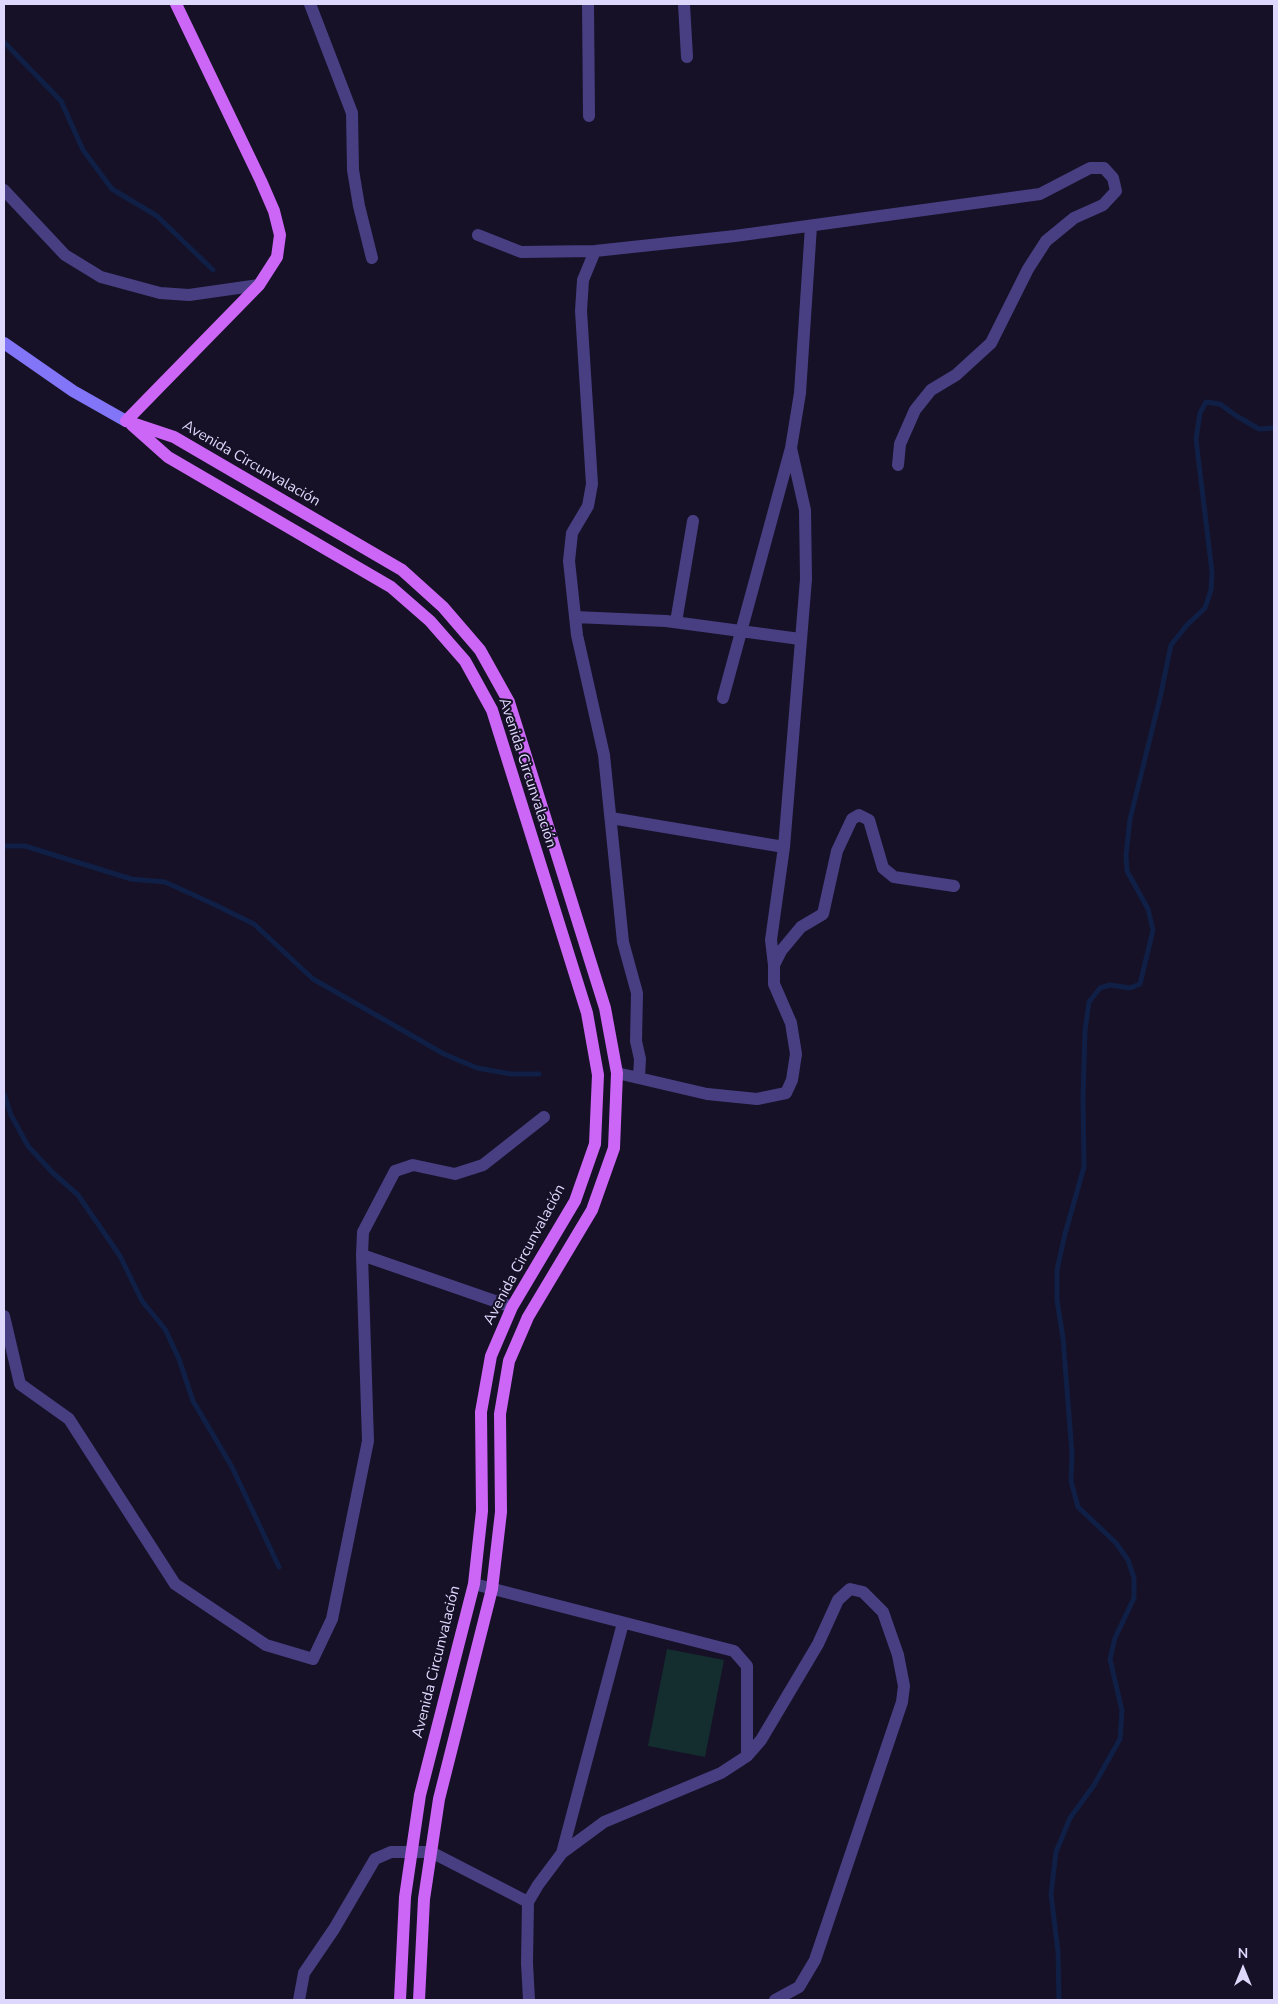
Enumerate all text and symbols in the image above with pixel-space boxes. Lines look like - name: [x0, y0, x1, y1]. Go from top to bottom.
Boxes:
- street label: Avenida Circunvalación: [179, 417, 323, 511]
- street label: Avenida Circunvalación: [494, 696, 560, 850]
- street label: Avenida Circunvalación: [480, 1182, 570, 1328]
- street label: Avenida Circunvalación: [409, 1584, 465, 1740]
- north arrow: [1218, 1944, 1268, 1994]
- text: N: [1238, 1944, 1248, 1963]

